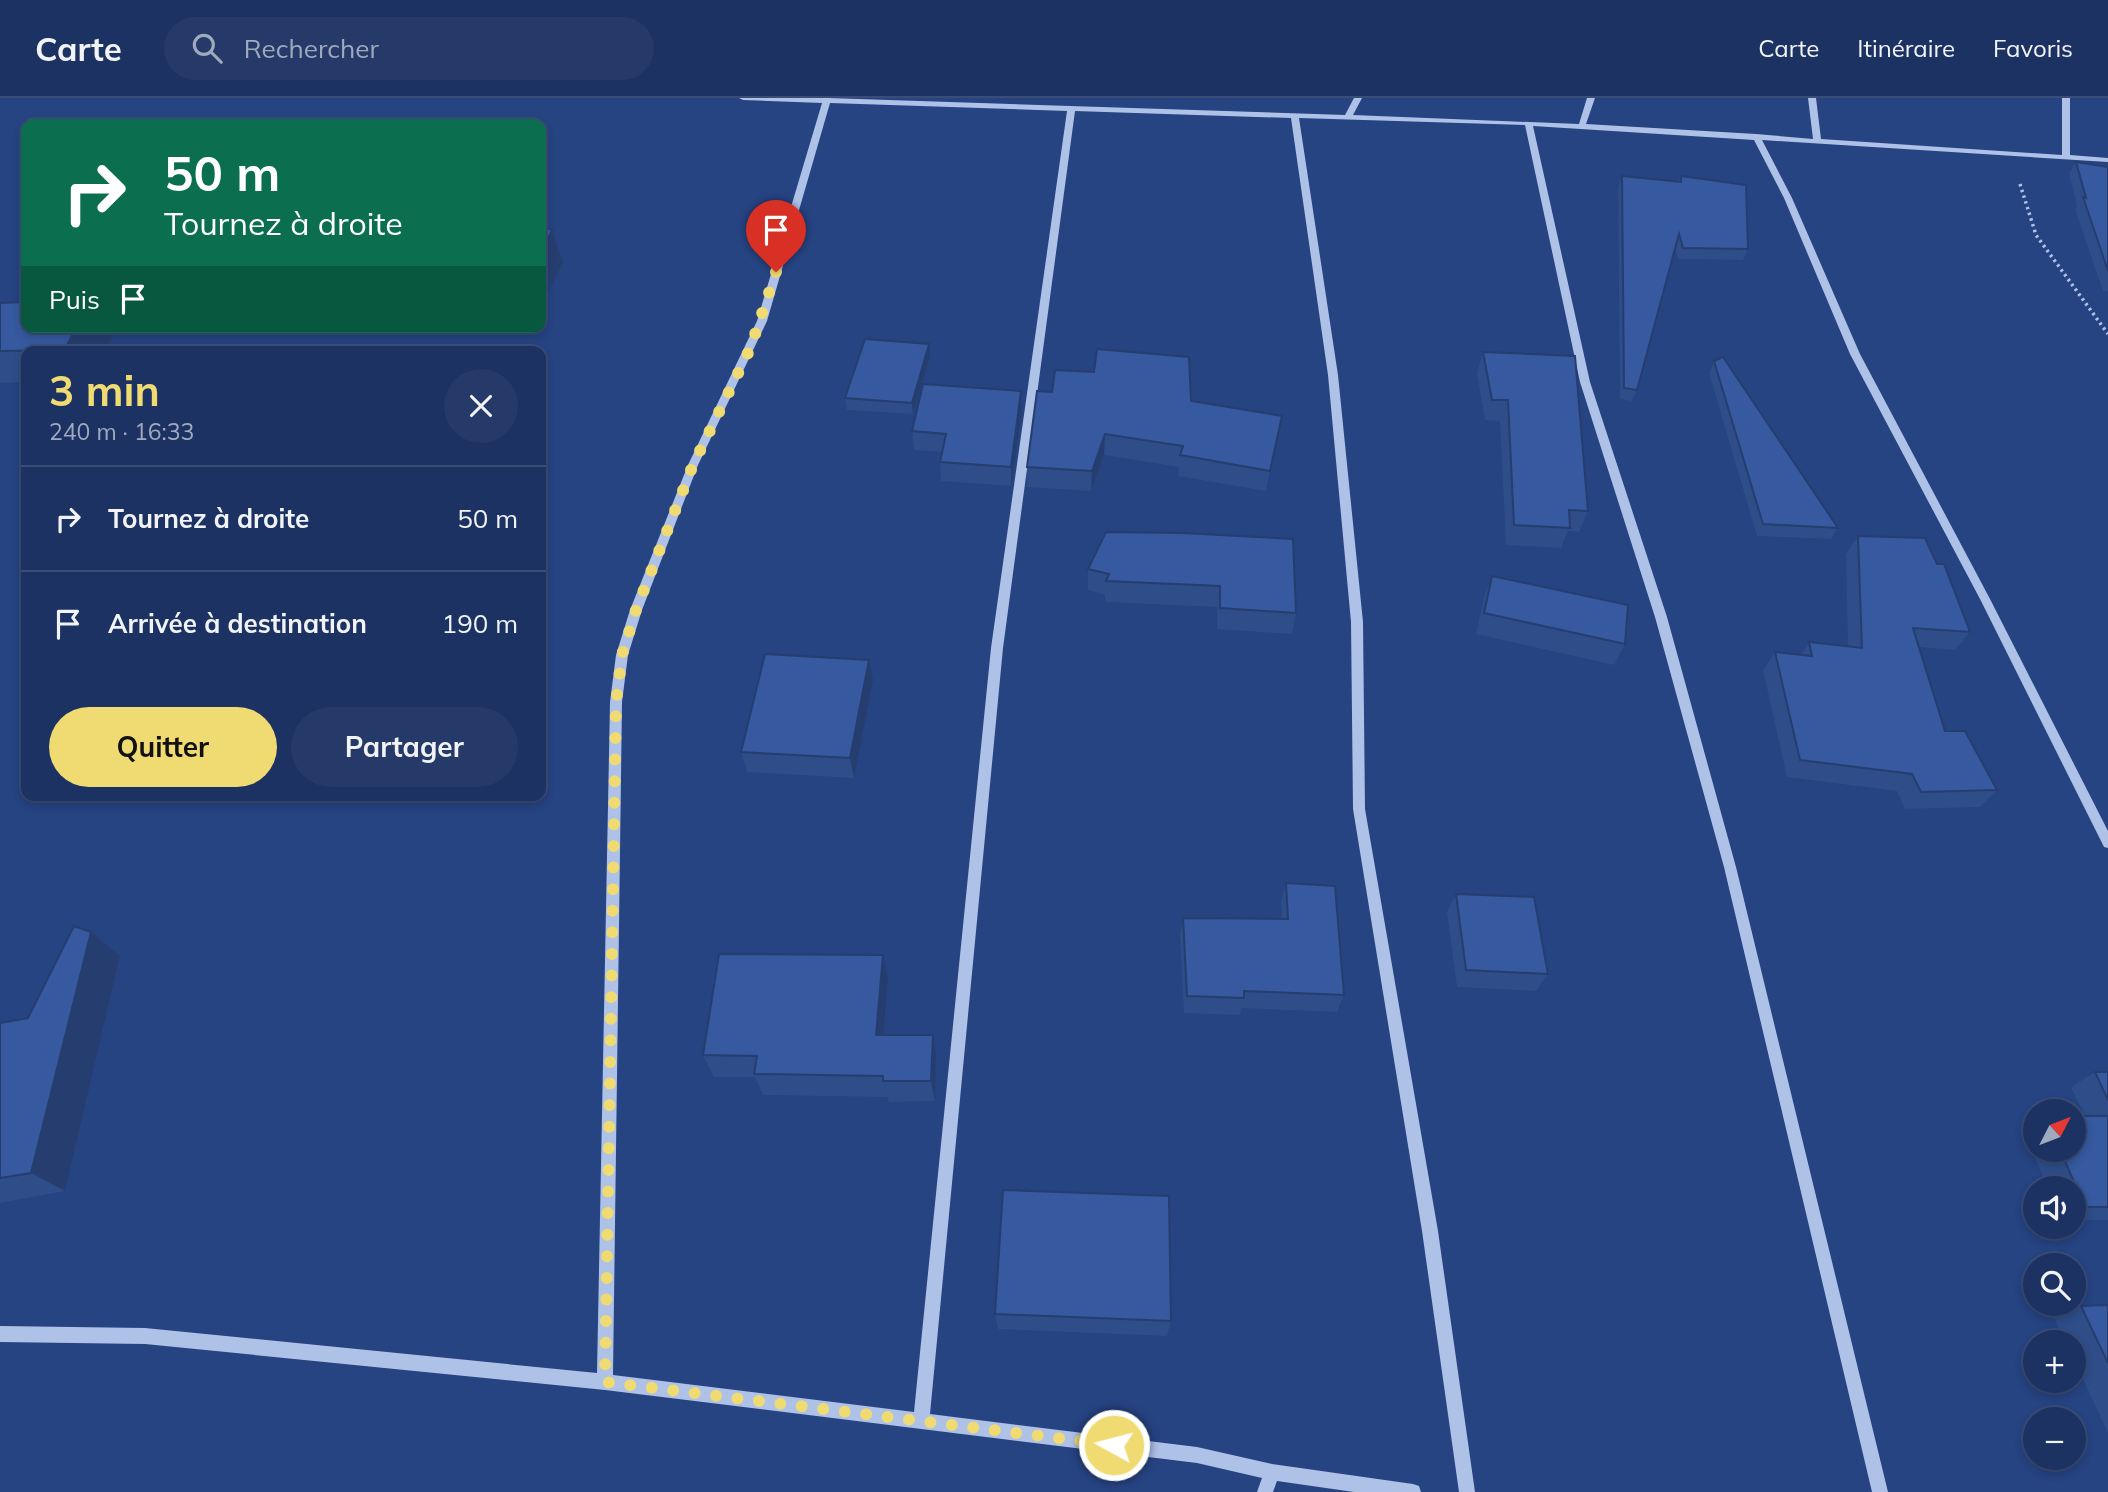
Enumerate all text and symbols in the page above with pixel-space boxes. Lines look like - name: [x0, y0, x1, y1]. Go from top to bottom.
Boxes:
- search box: [164, 17, 654, 80]
- text: Carte: [35, 28, 122, 69]
- icon: search: [188, 29, 226, 67]
- text: Rechercher: [244, 32, 379, 65]
- text: Carte: [1758, 33, 1819, 63]
- text: Itinéraire: [1857, 33, 1955, 63]
- text: Favoris: [1993, 33, 2073, 63]
- text: 50 m: [164, 142, 280, 203]
- icon: right: [49, 147, 140, 238]
- pin: [746, 200, 806, 272]
- text: Tournez à droite: [164, 203, 403, 243]
- icon: arrive: [757, 211, 795, 249]
- icon: arrive: [114, 280, 152, 318]
- text: Puis: [49, 283, 100, 316]
- text: 3 min: [49, 364, 160, 417]
- button: close: [444, 369, 518, 443]
- text: 240 m · 16:33: [49, 417, 194, 446]
- icon: right: [49, 500, 87, 538]
- text: Tournez à droite: [108, 502, 309, 535]
- text: 50 m: [457, 502, 518, 535]
- icon: arrive: [49, 605, 87, 643]
- text: Arrivée à destination: [108, 607, 367, 640]
- text: 190 m: [442, 607, 518, 640]
- button: Quitter: [49, 707, 277, 787]
- button: Partager: [291, 707, 518, 787]
- north arrow: [2023, 1099, 2086, 1162]
- map controls: [2023, 1099, 2086, 1470]
- button: sound: [2023, 1176, 2086, 1239]
- button: search: [2023, 1253, 2086, 1316]
- button: +: [2023, 1330, 2086, 1393]
- button: −: [2023, 1407, 2086, 1470]
- position arrow: [1077, 1408, 1151, 1482]

